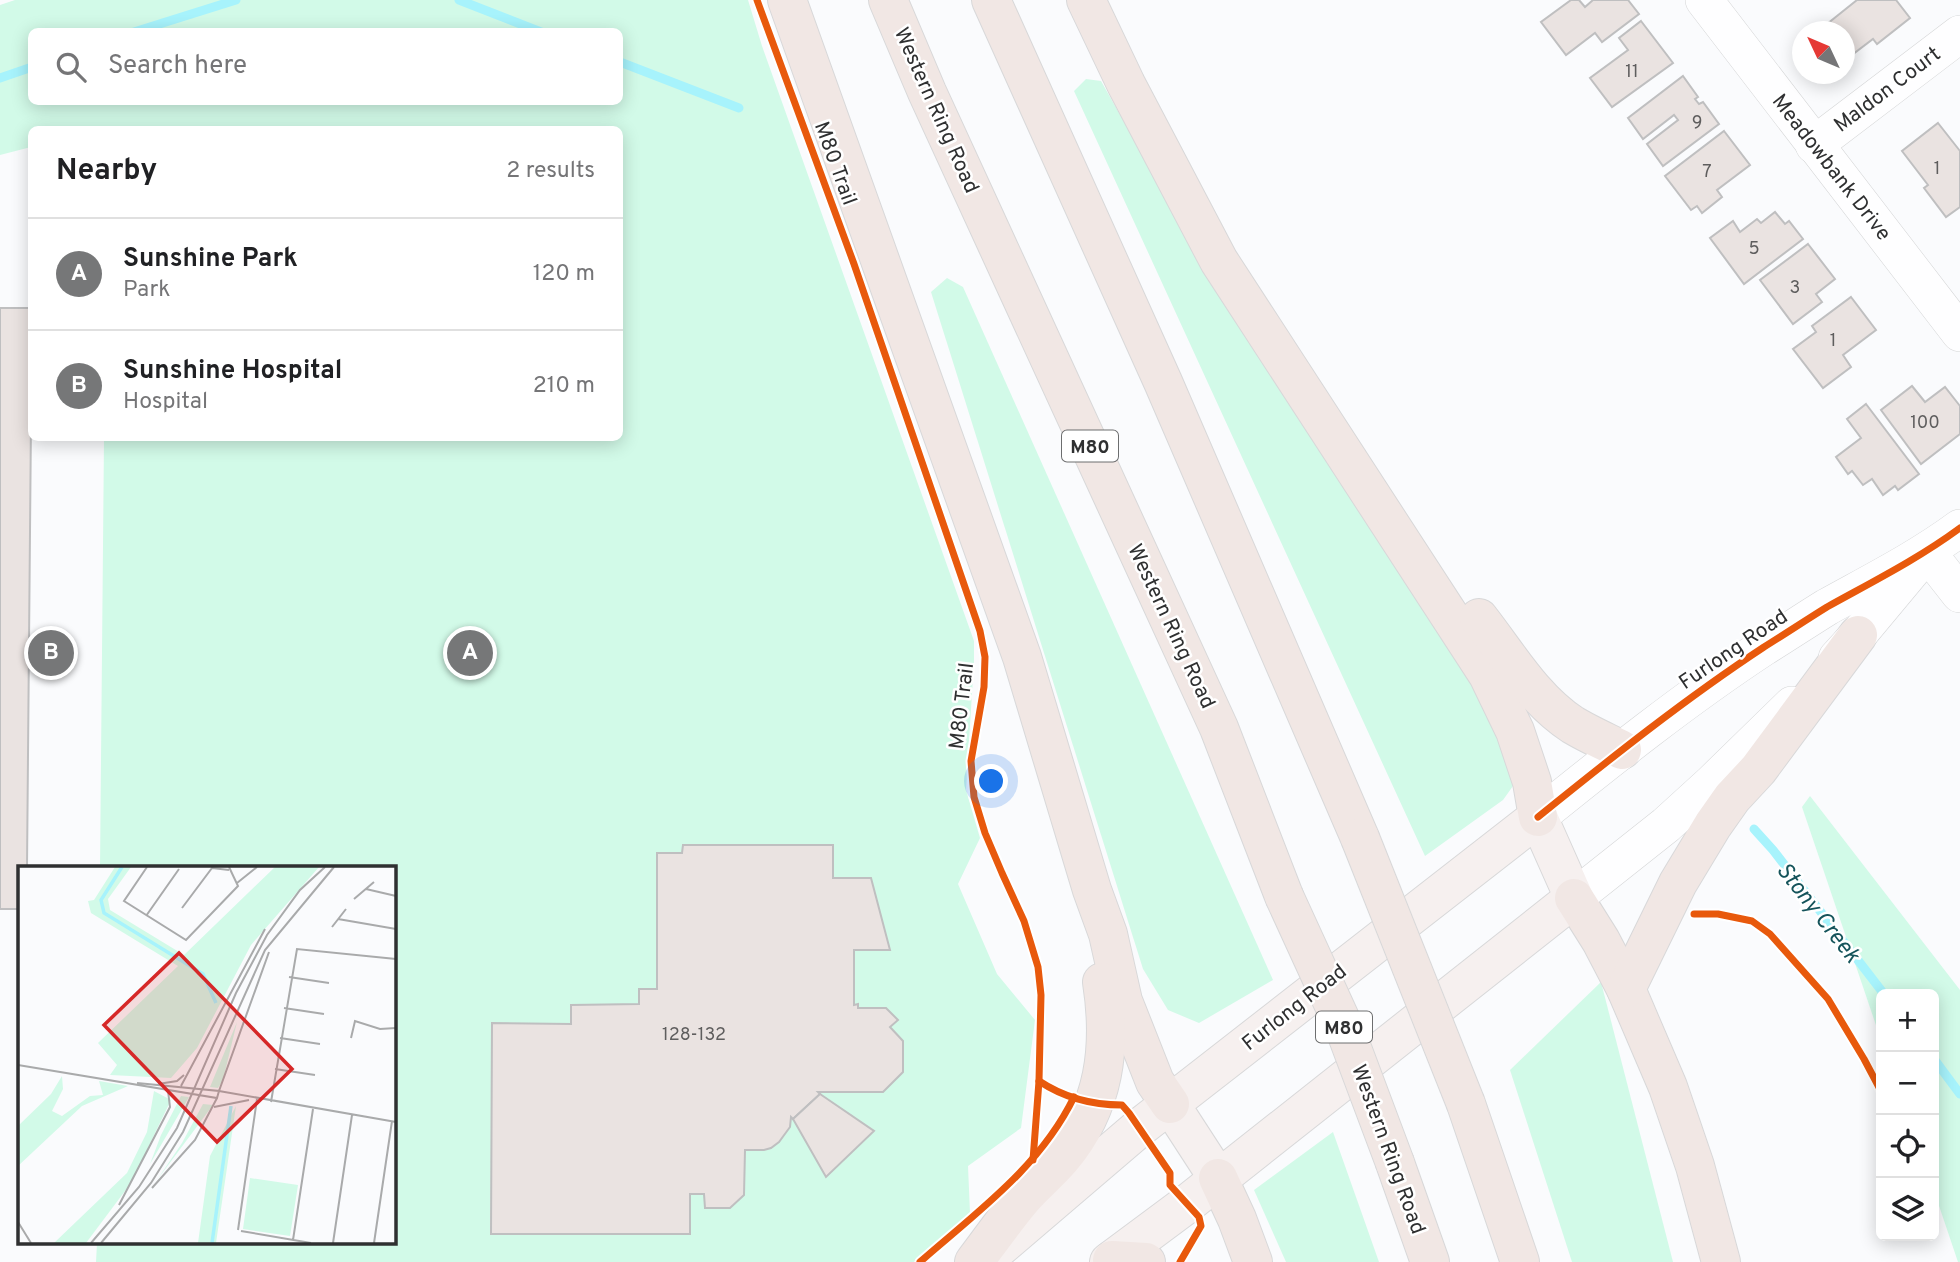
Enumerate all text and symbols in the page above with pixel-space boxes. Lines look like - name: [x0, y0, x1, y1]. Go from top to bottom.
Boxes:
- north arrow: [1792, 21, 1855, 84]
- street label: Western Ring Road: [887, 23, 984, 198]
- search box: [28, 28, 623, 105]
- street label: Maldon Court: [1829, 41, 1947, 139]
- icon: search: [52, 48, 90, 86]
- text: Search here: [108, 50, 247, 83]
- house number: 11: [1625, 61, 1639, 84]
- street label: Meadowbank Drive: [1765, 89, 1897, 247]
- house number: 9: [1692, 112, 1702, 135]
- street label: M80 Trail: [807, 118, 862, 209]
- text: Nearby: [56, 153, 157, 190]
- text: 2 results: [506, 157, 595, 186]
- house number: 1: [1934, 158, 1940, 181]
- house number: 7: [1702, 161, 1712, 184]
- house number: 5: [1748, 238, 1760, 261]
- text: Sunshine Park: [123, 243, 298, 276]
- text: A: [71, 260, 87, 289]
- text: 120 m: [533, 260, 595, 289]
- text: Park: [123, 276, 170, 305]
- house number: 3: [1790, 277, 1800, 300]
- house number: 1: [1830, 330, 1836, 353]
- text: Sunshine Hospital: [123, 355, 342, 388]
- text: B: [71, 372, 87, 401]
- text: 210 m: [533, 372, 595, 401]
- text: Hospital: [123, 388, 208, 417]
- house number: 100: [1910, 412, 1940, 435]
- road number: M80: [1062, 430, 1118, 462]
- street label: Western Ring Road: [1121, 540, 1221, 713]
- street label: Furlong Road: [1674, 604, 1794, 697]
- pin: B: [28, 627, 74, 679]
- pin: A: [447, 627, 493, 679]
- street label: M80 Trail: [944, 661, 981, 751]
- your location: [974, 764, 1008, 798]
- water label: Stony Creek: [1769, 857, 1866, 970]
- inset map: [18, 866, 396, 1244]
- street label: Furlong Road: [1237, 959, 1353, 1058]
- map controls: [1876, 989, 1939, 1241]
- button: +: [1876, 989, 1939, 1052]
- road number: M80: [1316, 1012, 1372, 1042]
- house number: 128-132: [662, 1024, 726, 1047]
- button: −: [1876, 1052, 1939, 1115]
- street label: Western Ring Road: [1344, 1061, 1431, 1238]
- button: locate: [1876, 1115, 1939, 1178]
- button: layers: [1876, 1178, 1939, 1241]

